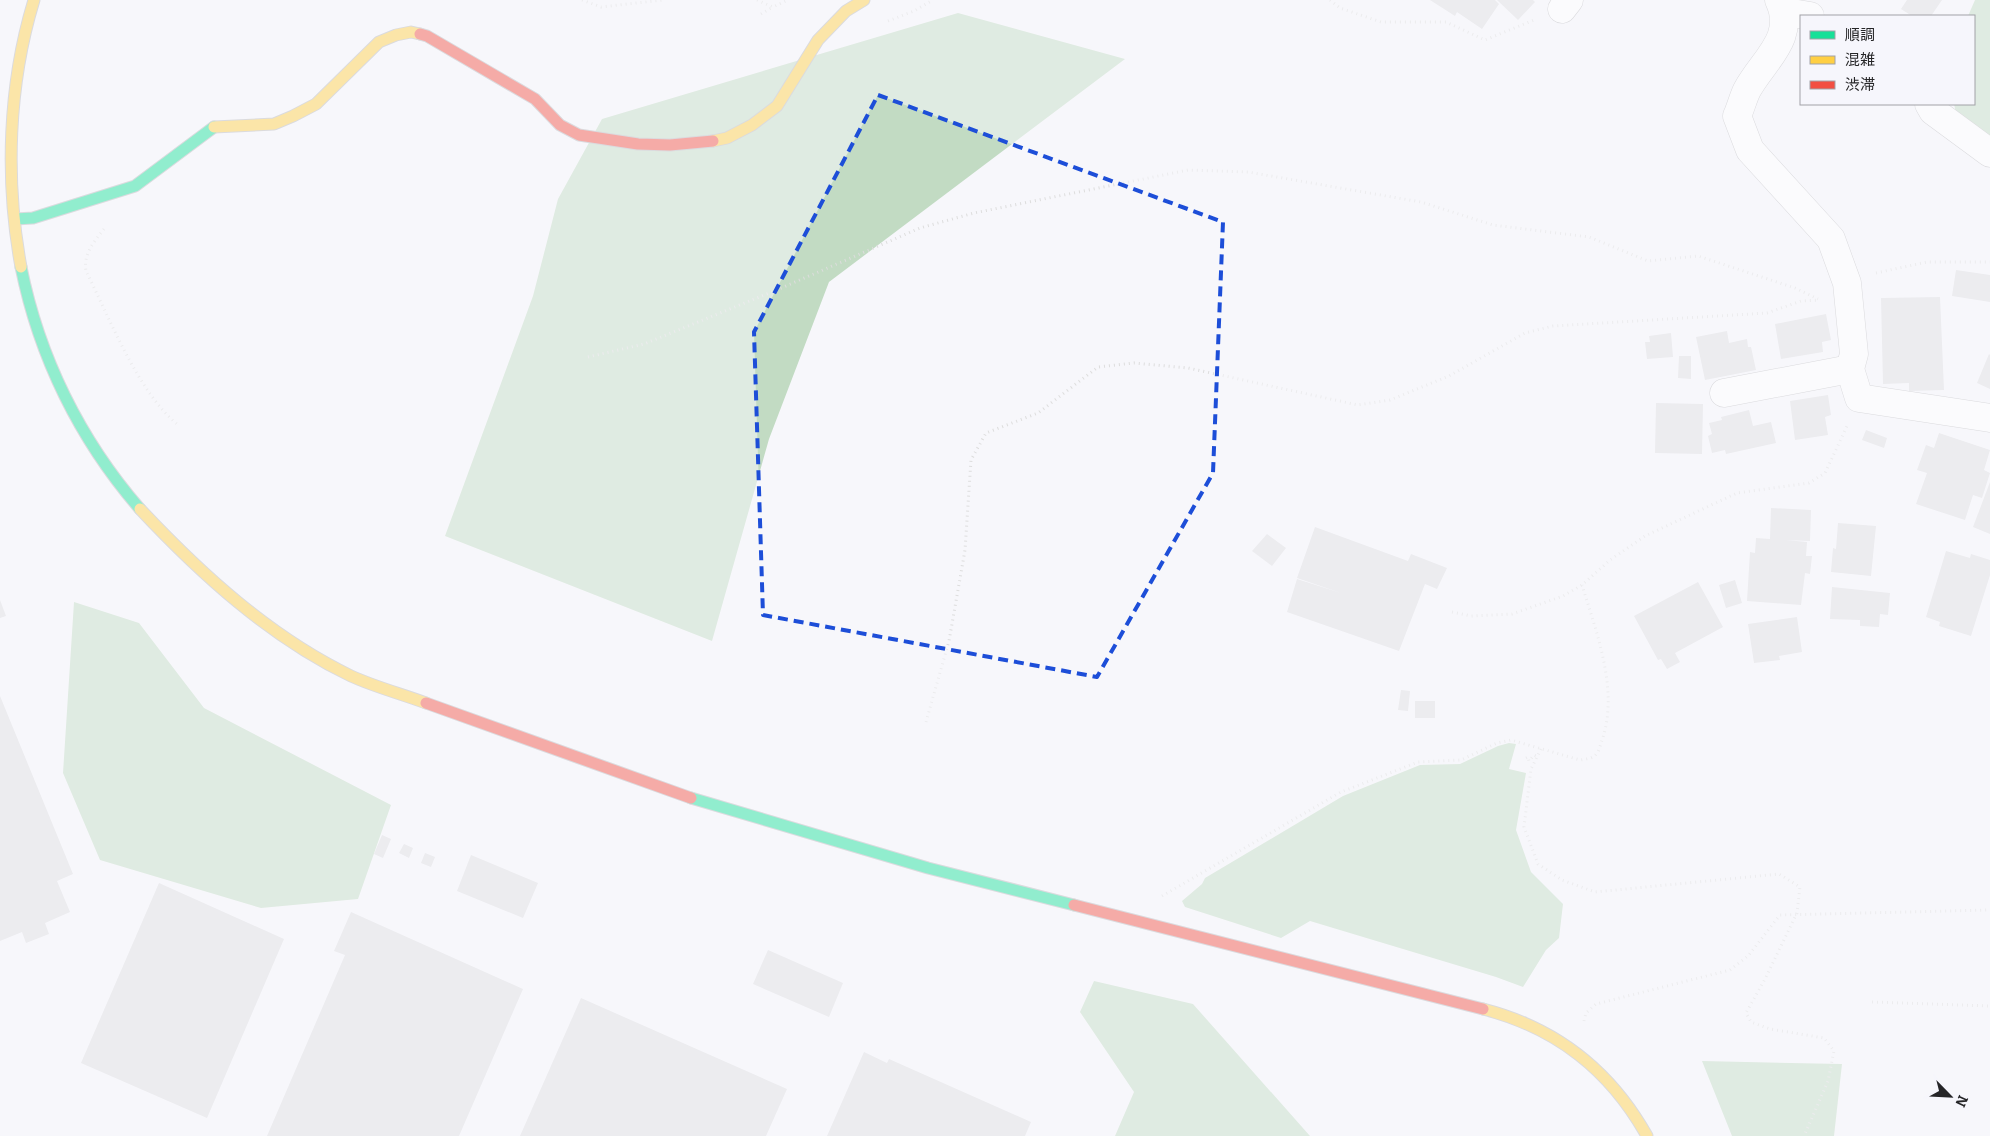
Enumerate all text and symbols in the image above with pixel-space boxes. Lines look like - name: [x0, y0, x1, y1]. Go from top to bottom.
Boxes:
- legend: [1800, 15, 1975, 105]
- text: 順調: [1845, 26, 1875, 44]
- text: 混雑: [1845, 51, 1875, 69]
- text: 渋滞: [1845, 76, 1875, 94]
- north arrow: [1925, 1071, 1975, 1121]
- text: N: [1951, 1093, 1971, 1110]

